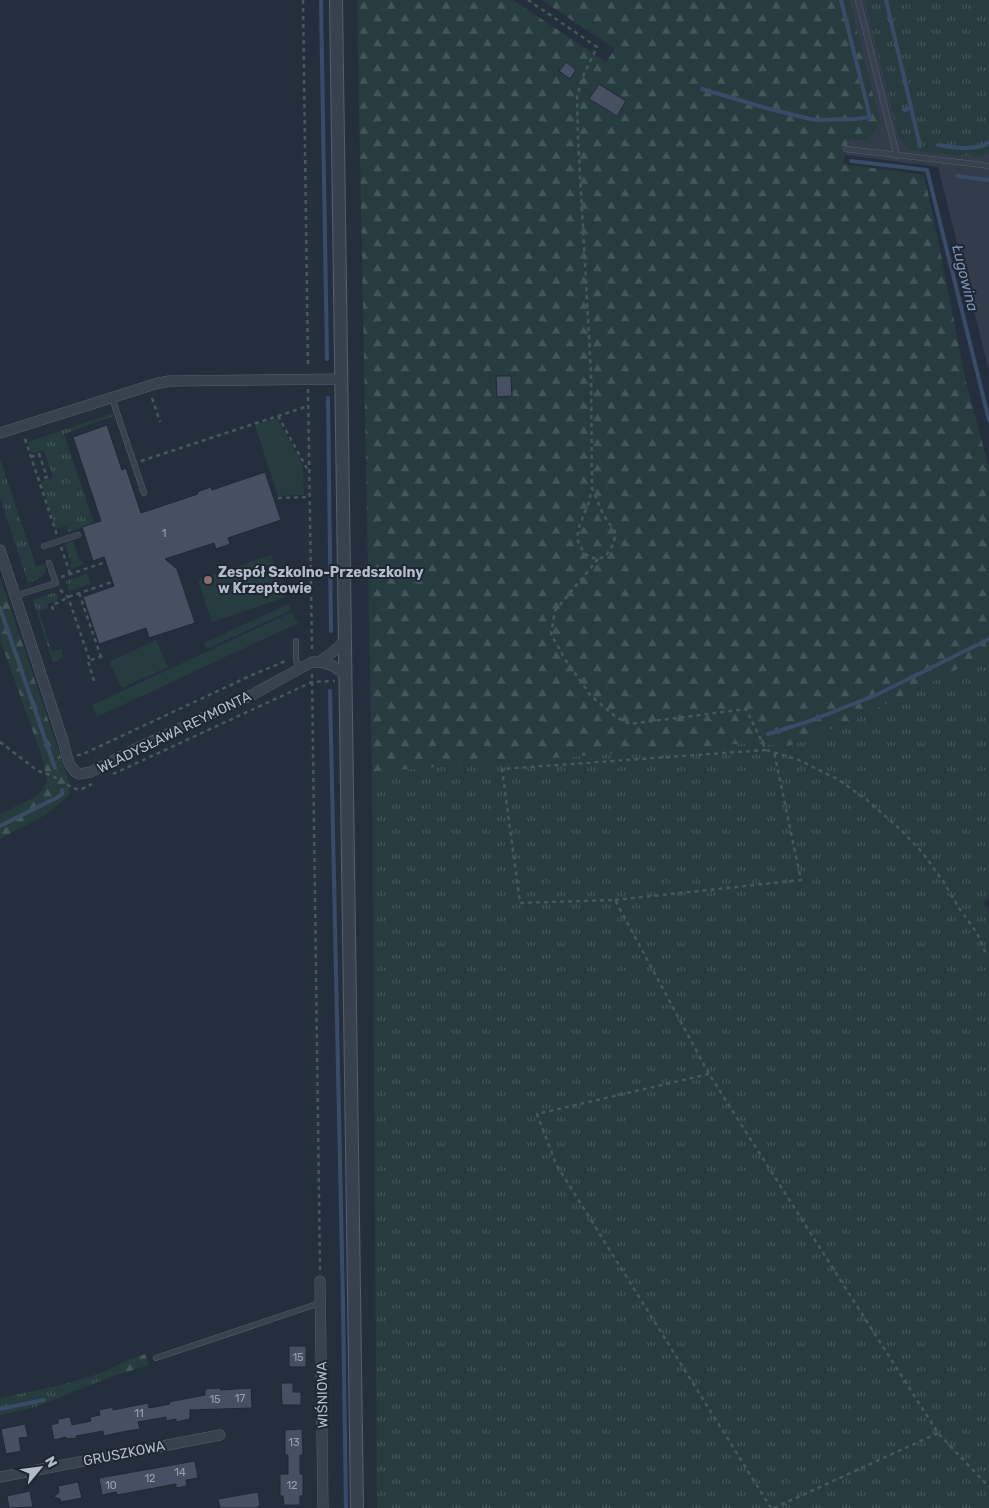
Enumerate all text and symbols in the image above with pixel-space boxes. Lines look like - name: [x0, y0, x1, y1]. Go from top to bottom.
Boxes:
- water label: Ługowina: [948, 243, 982, 313]
- house number: 1: [162, 527, 166, 540]
- place label: Zespół Szkolno-Przedszkolny w Krzeptowie: [218, 564, 424, 597]
- marker: Zespół Szkolno-Przedszkolny w Krzeptowie: [202, 574, 214, 586]
- street label: WŁADYSŁAWA REYMONTA: [95, 687, 254, 777]
- house number: 15: [292, 1351, 304, 1364]
- street label: WIŚNIOWA: [312, 1361, 332, 1429]
- house number: 17: [235, 1392, 246, 1405]
- house number: 15: [209, 1393, 221, 1406]
- house number: 11: [134, 1407, 144, 1420]
- house number: 13: [288, 1436, 300, 1449]
- street label: GRUSZKOWA: [82, 1437, 167, 1470]
- north arrow: [15, 1443, 65, 1493]
- text: N: [41, 1453, 61, 1470]
- house number: 14: [174, 1466, 186, 1479]
- house number: 12: [144, 1472, 156, 1485]
- house number: 10: [105, 1479, 117, 1492]
- house number: 12: [286, 1479, 298, 1492]

